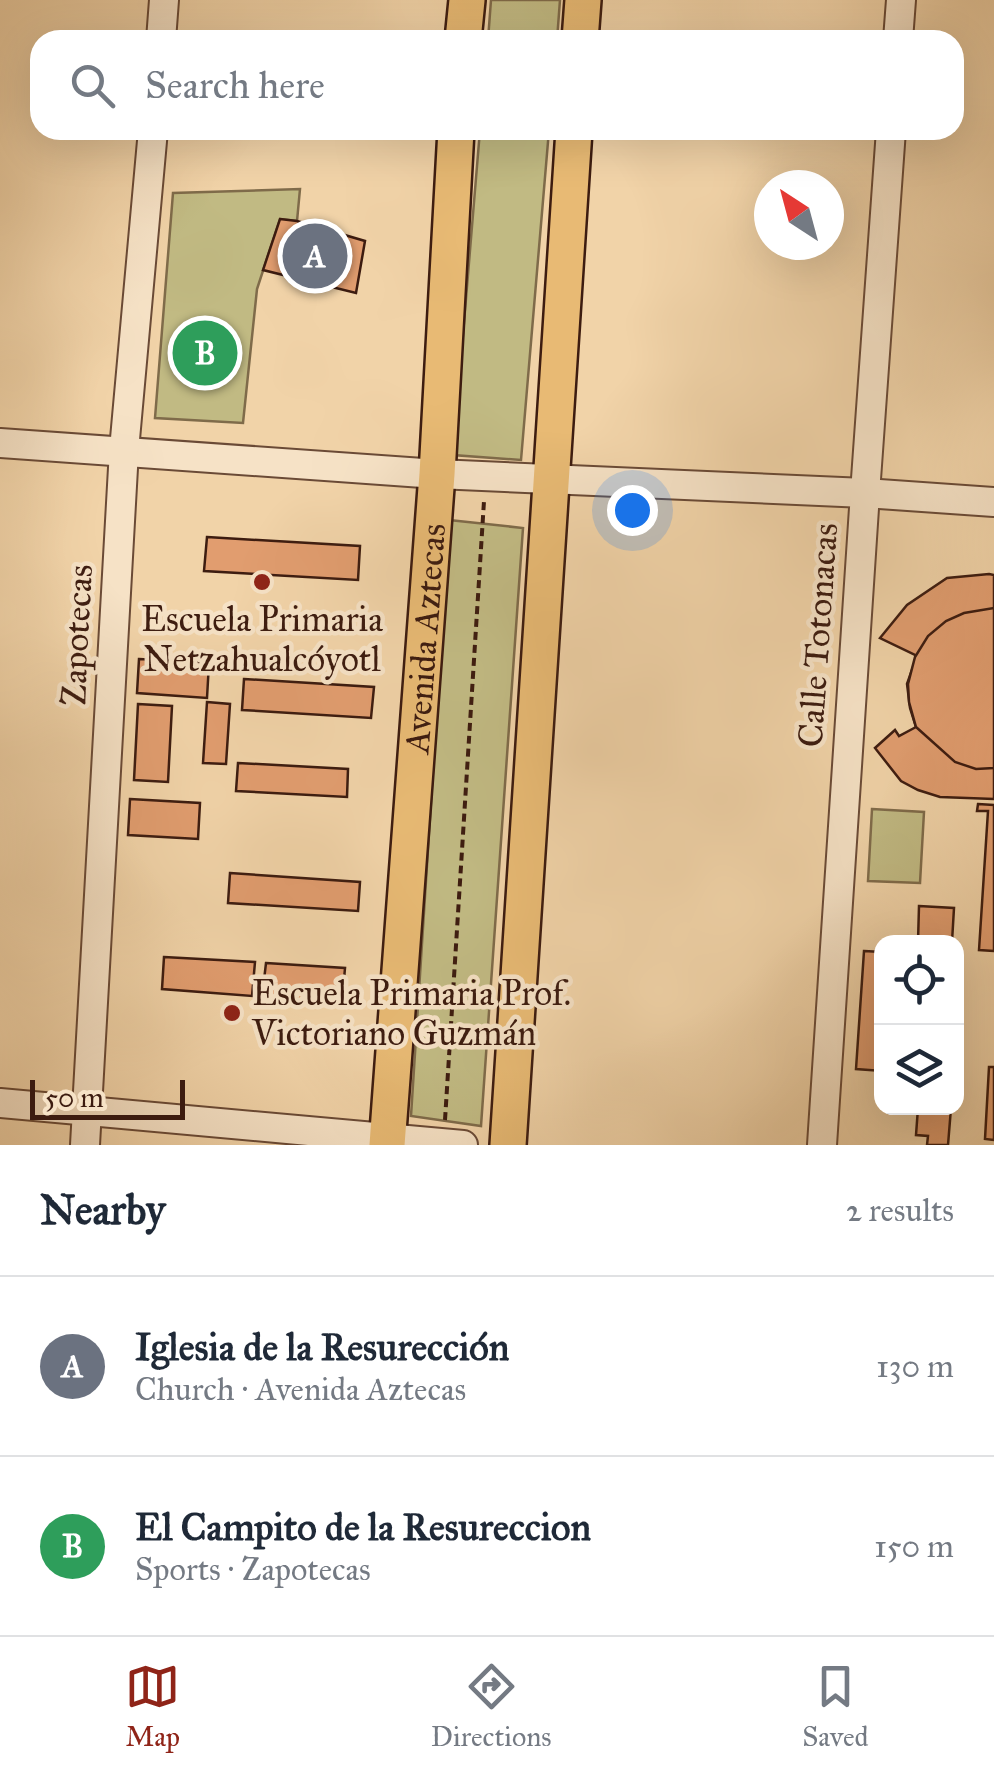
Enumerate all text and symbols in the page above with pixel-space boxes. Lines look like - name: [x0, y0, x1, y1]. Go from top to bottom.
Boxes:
- search box: [30, 30, 964, 140]
- icon: search: [65, 58, 120, 113]
- text: Search here: [145, 62, 325, 108]
- north arrow: [754, 170, 844, 260]
- pin: A: [282, 218, 348, 294]
- pin: B: [172, 316, 238, 390]
- your location: [607, 485, 658, 536]
- street label: Calle Totonacas: [789, 521, 847, 749]
- street label: Avenida Aztecas: [395, 522, 455, 757]
- street label: Zapotecas: [52, 563, 102, 707]
- marker: Escuela Primaria Netzahualcóyotl: [251, 571, 273, 593]
- place label: Escuela Primaria Netzahualcóyotl: [141, 598, 383, 681]
- map controls: [874, 935, 964, 1115]
- button: locate: [874, 935, 964, 1025]
- place label: Escuela Primaria Prof. Victoriano Guzmán: [251, 972, 571, 1055]
- marker: Escuela Primaria Prof. Victoriano Guzmán: [221, 1002, 243, 1024]
- button: layers: [874, 1025, 964, 1115]
- scale bar: [30, 1075, 185, 1120]
- text: 50 m: [45, 1080, 104, 1115]
- text: Nearby: [40, 1184, 165, 1236]
- text: 2 results: [846, 1191, 954, 1230]
- text: Iglesia de la Resurección: [135, 1324, 509, 1370]
- text: A: [62, 1347, 83, 1386]
- text: 130 m: [876, 1347, 954, 1386]
- text: Church · Avenida Aztecas: [135, 1370, 466, 1409]
- text: El Campito de la Resureccion: [135, 1504, 591, 1550]
- text: B: [62, 1527, 83, 1566]
- text: 150 m: [874, 1527, 954, 1566]
- text: Sports · Zapotecas: [135, 1550, 371, 1589]
- tab: Map: [125, 1659, 180, 1754]
- tab: Directions: [431, 1659, 552, 1754]
- tab: Saved: [802, 1659, 869, 1754]

